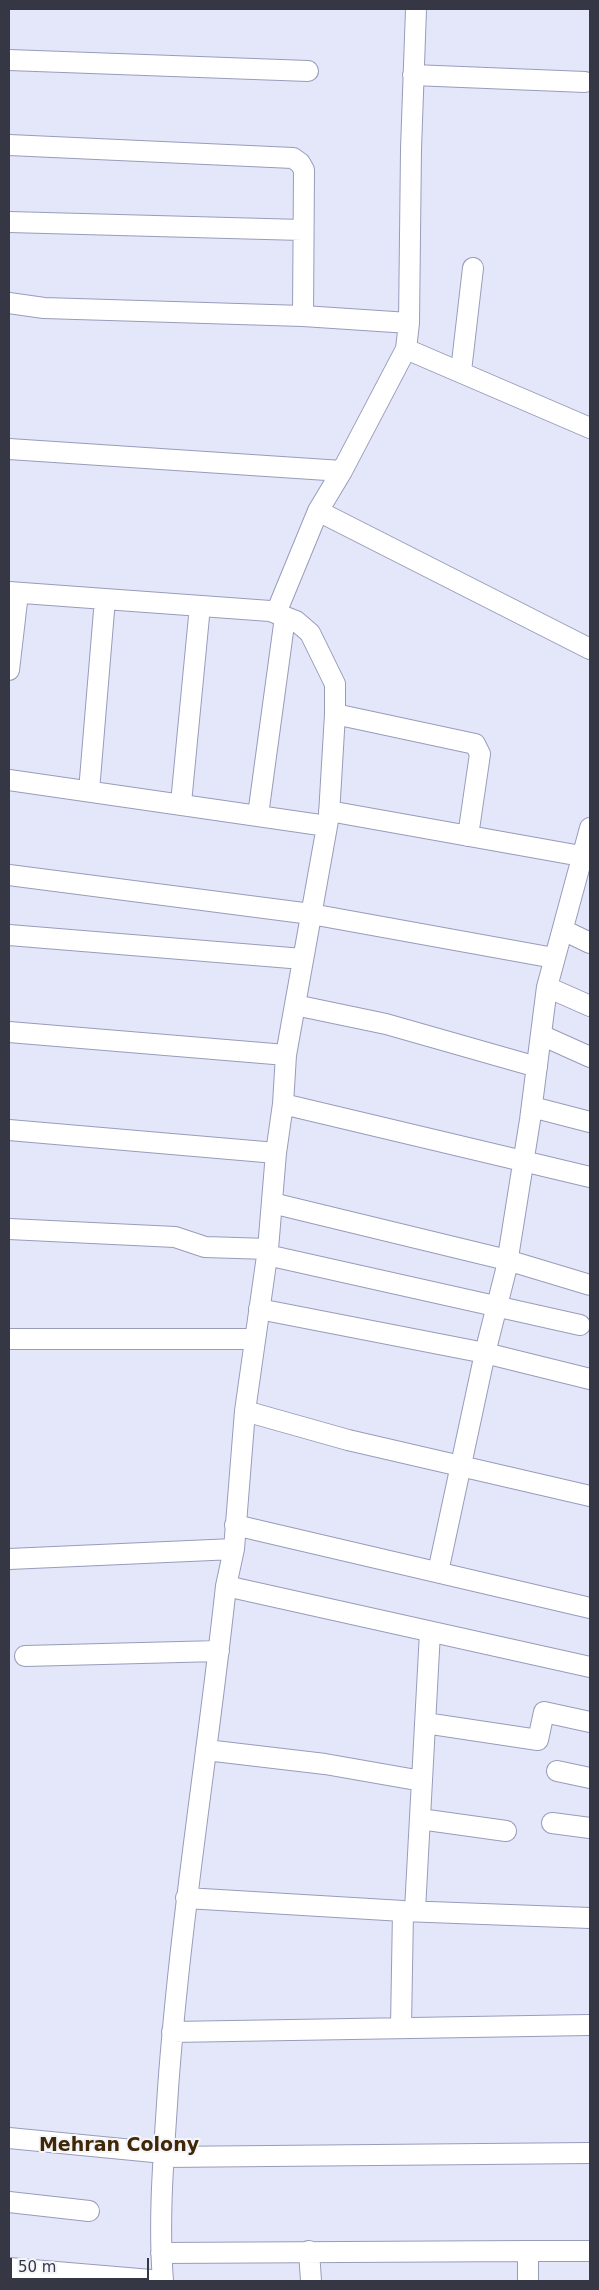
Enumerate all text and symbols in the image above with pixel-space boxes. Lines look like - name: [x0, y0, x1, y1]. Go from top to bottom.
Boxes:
- district label: Mehran Colony: [39, 2135, 199, 2157]
- scale bar: [12, 2248, 151, 2280]
- text: 50 m: [18, 2258, 56, 2276]

